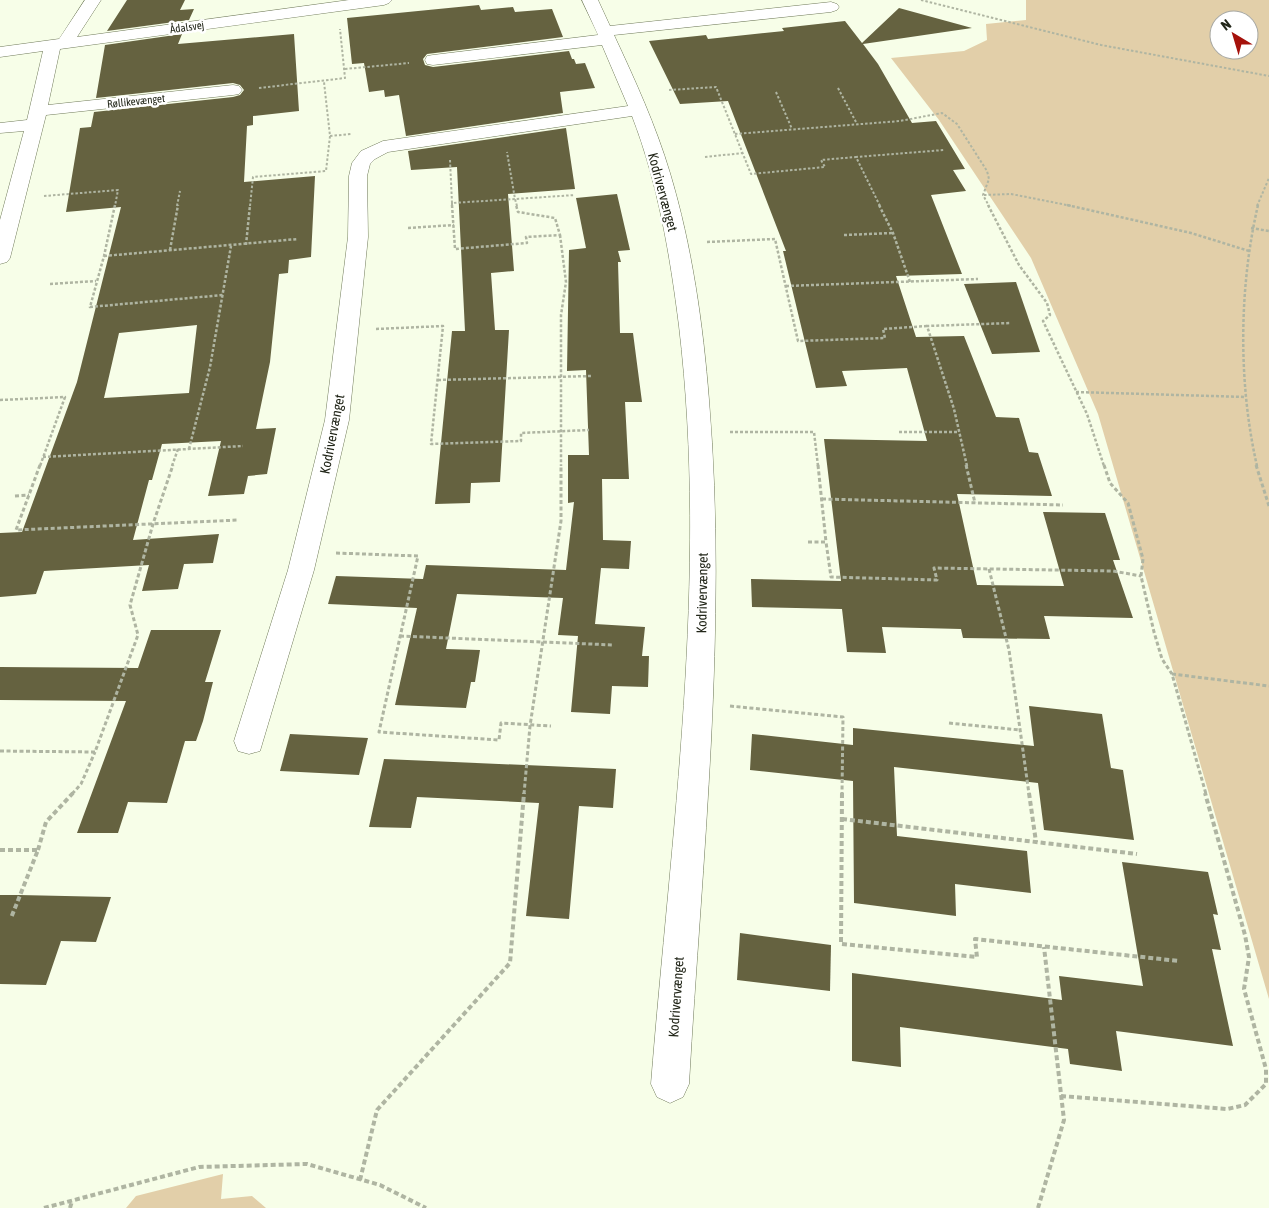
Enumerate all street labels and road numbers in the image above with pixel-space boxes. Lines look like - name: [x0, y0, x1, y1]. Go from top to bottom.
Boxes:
- street label: Ådalsvej: [169, 18, 205, 35]
- street label: Røllikevænget: [106, 92, 166, 110]
- street label: Kodrivervænget: [645, 151, 681, 233]
- street label: Kodrivervænget: [316, 393, 348, 475]
- street label: Kodrivervænget: [693, 552, 711, 634]
- street label: Kodrivervænget: [665, 956, 687, 1038]

